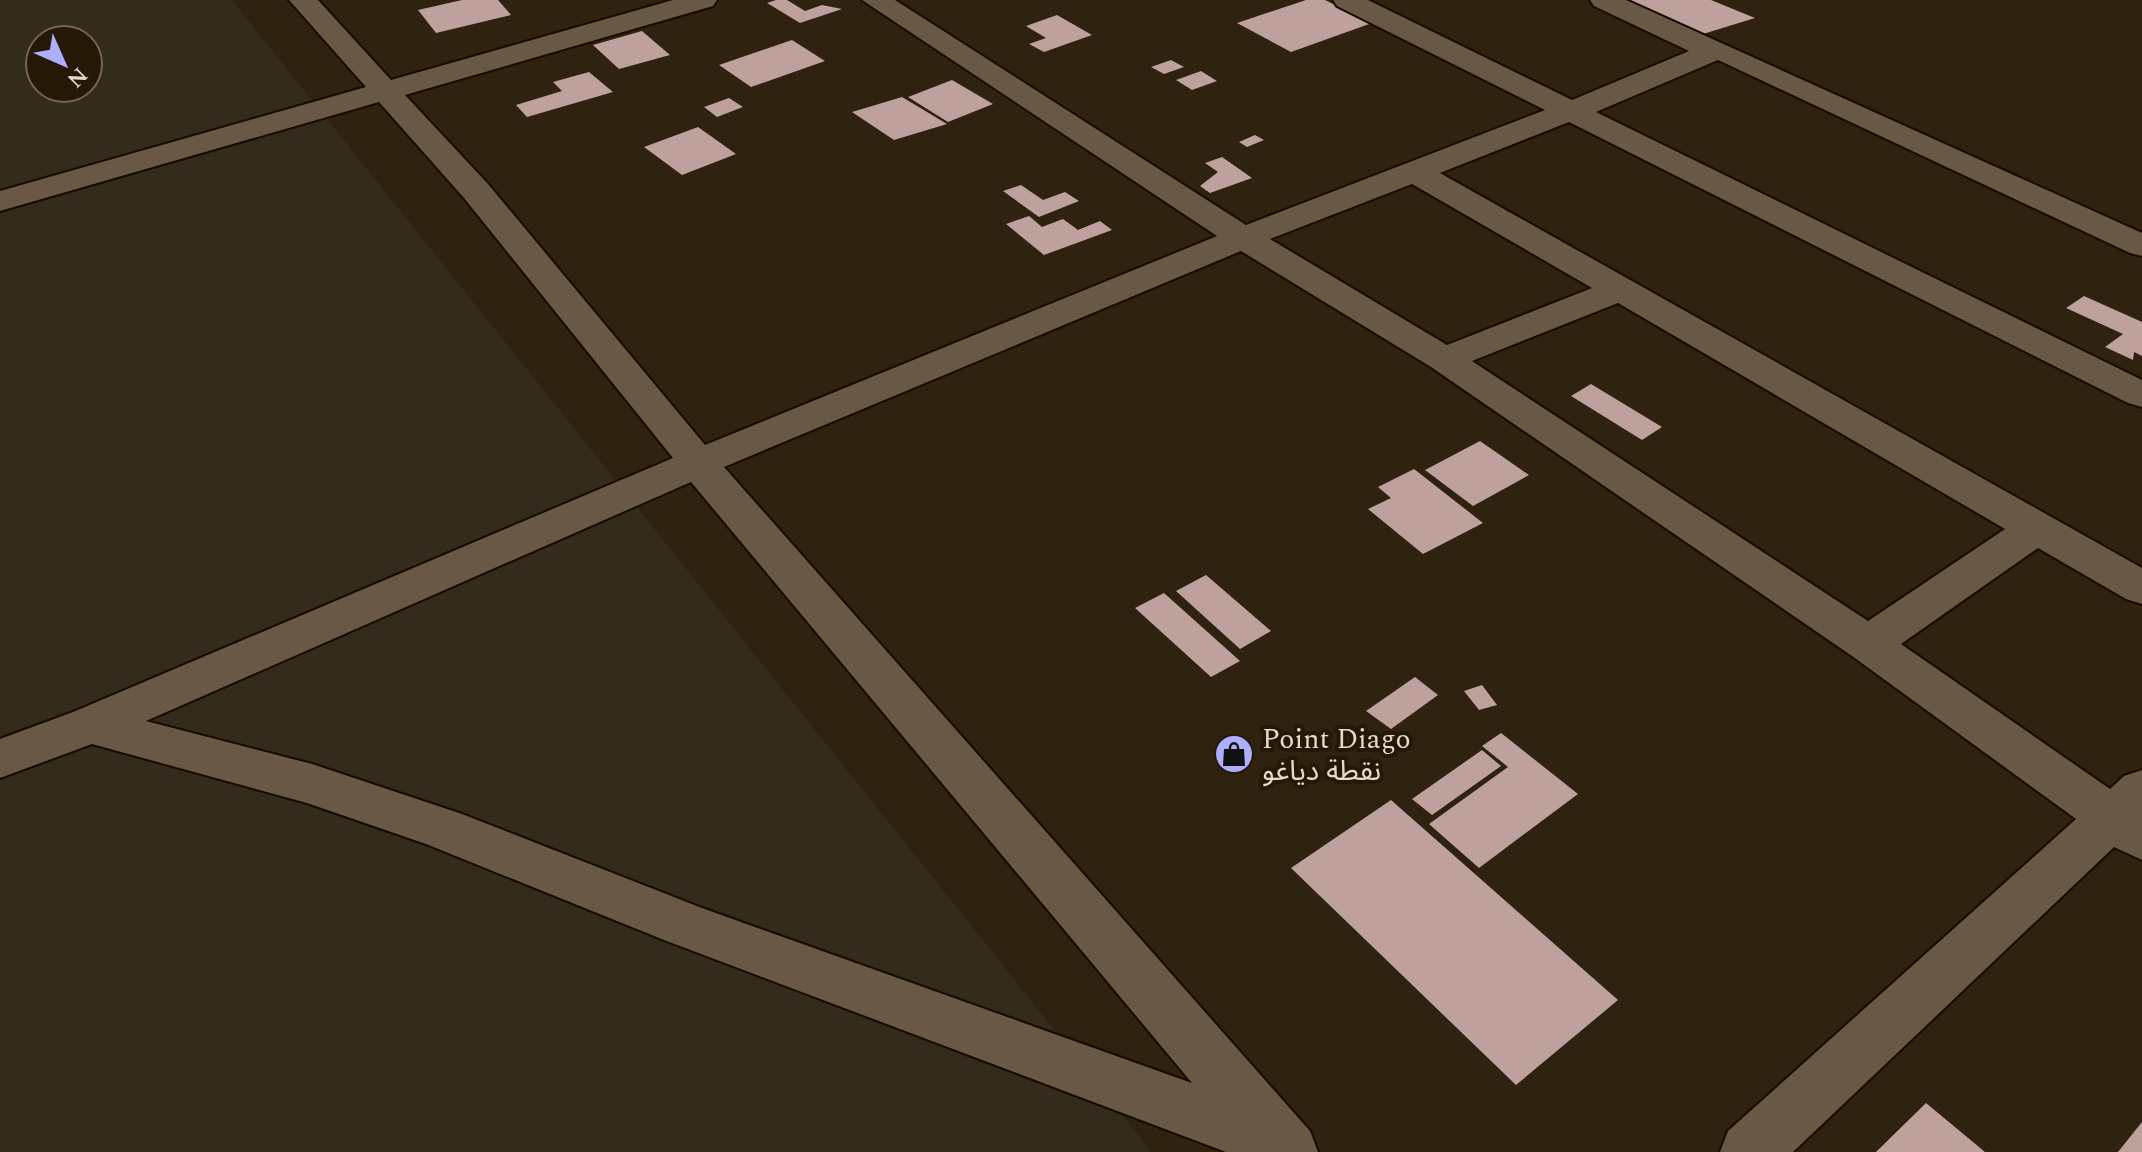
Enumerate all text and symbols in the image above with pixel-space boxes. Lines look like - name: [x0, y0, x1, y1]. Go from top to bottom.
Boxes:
- north arrow: [24, 24, 104, 104]
- text: N: [59, 59, 95, 95]
- place label: Point Diago نقطة دياغو: [1262, 718, 1411, 793]
- shop icon: Point Diago نقطة دياغو: [1213, 733, 1255, 775]

